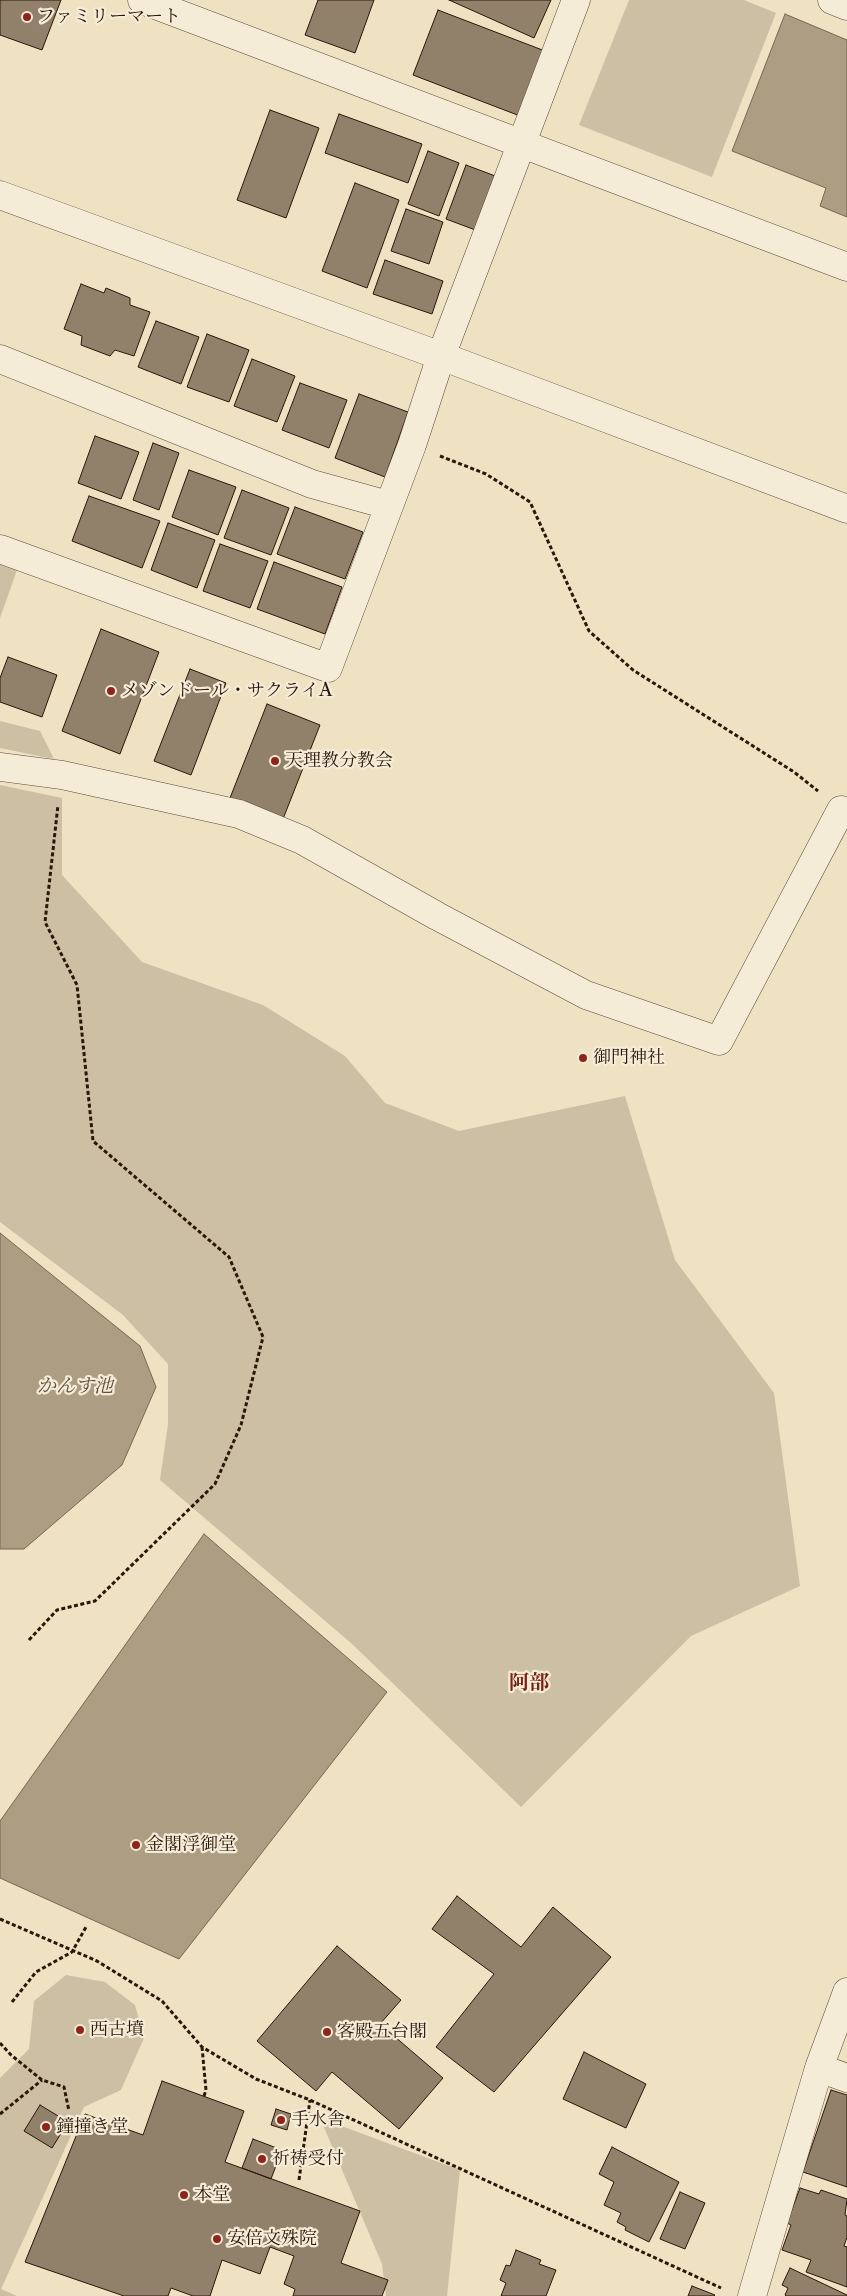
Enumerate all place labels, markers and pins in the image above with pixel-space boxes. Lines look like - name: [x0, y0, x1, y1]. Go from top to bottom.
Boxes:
- place label: ファミリーマート: [37, 6, 181, 28]
- marker: ファミリーマート: [21, 11, 33, 23]
- place label: メゾンドール・サクライA: [121, 680, 332, 702]
- marker: メゾンドール・サクライA: [105, 685, 117, 697]
- place label: 天理教分教会: [285, 750, 393, 772]
- marker: 天理教分教会: [269, 755, 281, 767]
- place label: 御門神社: [593, 1047, 665, 1069]
- marker: 御門神社: [577, 1052, 589, 1064]
- place label: 金閣浮御堂: [146, 1834, 236, 1856]
- marker: 金閣浮御堂: [130, 1839, 142, 1851]
- place label: 西古墳: [90, 2019, 144, 2041]
- place label: 客殿五台閣: [337, 2021, 427, 2043]
- marker: 西古墳: [74, 2024, 86, 2036]
- marker: 客殿五台閣: [321, 2026, 333, 2038]
- place label: 手水舎: [291, 2109, 345, 2131]
- marker: 手水舎: [275, 2114, 287, 2126]
- place label: 鐘撞き堂: [56, 2116, 128, 2138]
- marker: 鐘撞き堂: [40, 2121, 52, 2133]
- place label: 祈祷受付: [272, 2148, 344, 2170]
- marker: 祈祷受付: [256, 2153, 268, 2165]
- place label: 本堂: [194, 2184, 230, 2206]
- marker: 本堂: [178, 2189, 190, 2201]
- place label: 安倍文殊院: [227, 2228, 317, 2250]
- marker: 安倍文殊院: [211, 2233, 223, 2245]

